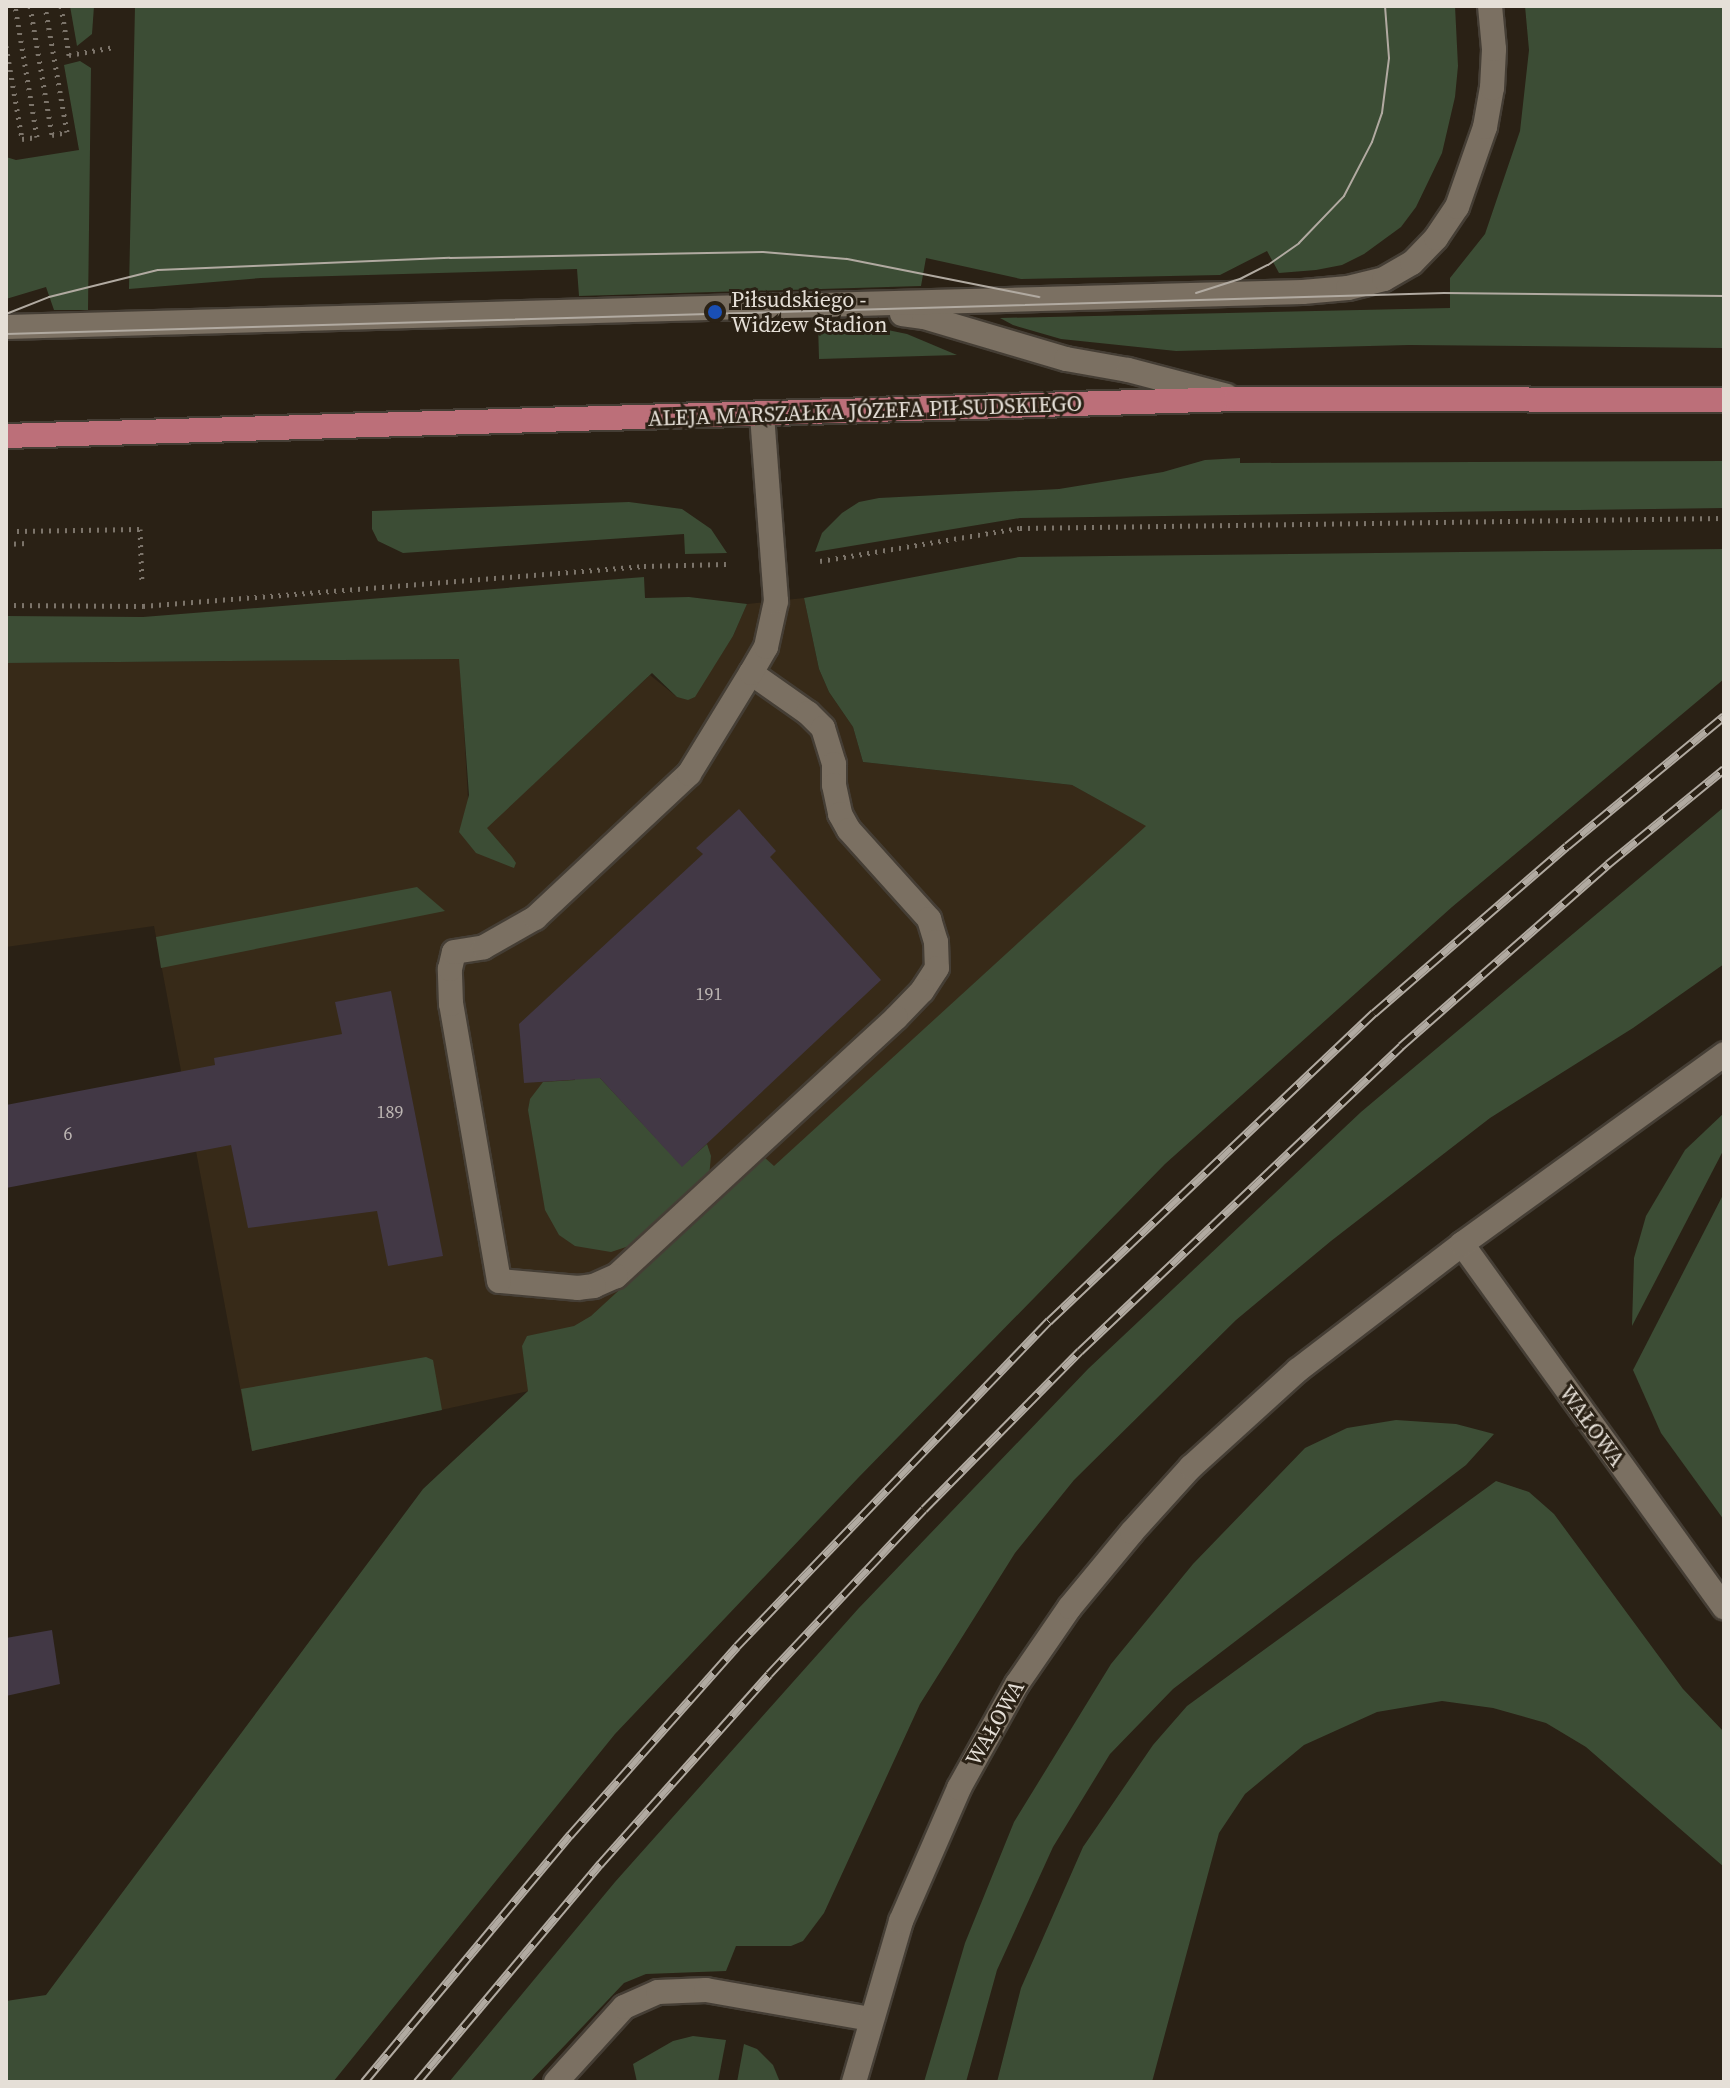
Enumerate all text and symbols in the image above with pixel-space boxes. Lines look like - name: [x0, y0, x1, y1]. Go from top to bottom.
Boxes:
- place label: Piłsudskiego - Widzew Stadion: [731, 286, 888, 338]
- marker: Piłsudskiego - Widzew Stadion: [706, 303, 724, 321]
- street label: ALEJA MARSZAŁKA JÓZEFA PIŁSUDSKIEGO: [648, 390, 1082, 432]
- house number: 191: [696, 983, 722, 1005]
- house number: 189: [377, 1101, 403, 1123]
- house number: 6: [64, 1123, 72, 1145]
- street label: WAŁOWA: [1554, 1380, 1630, 1472]
- street label: WAŁOWA: [960, 1676, 1030, 1770]

